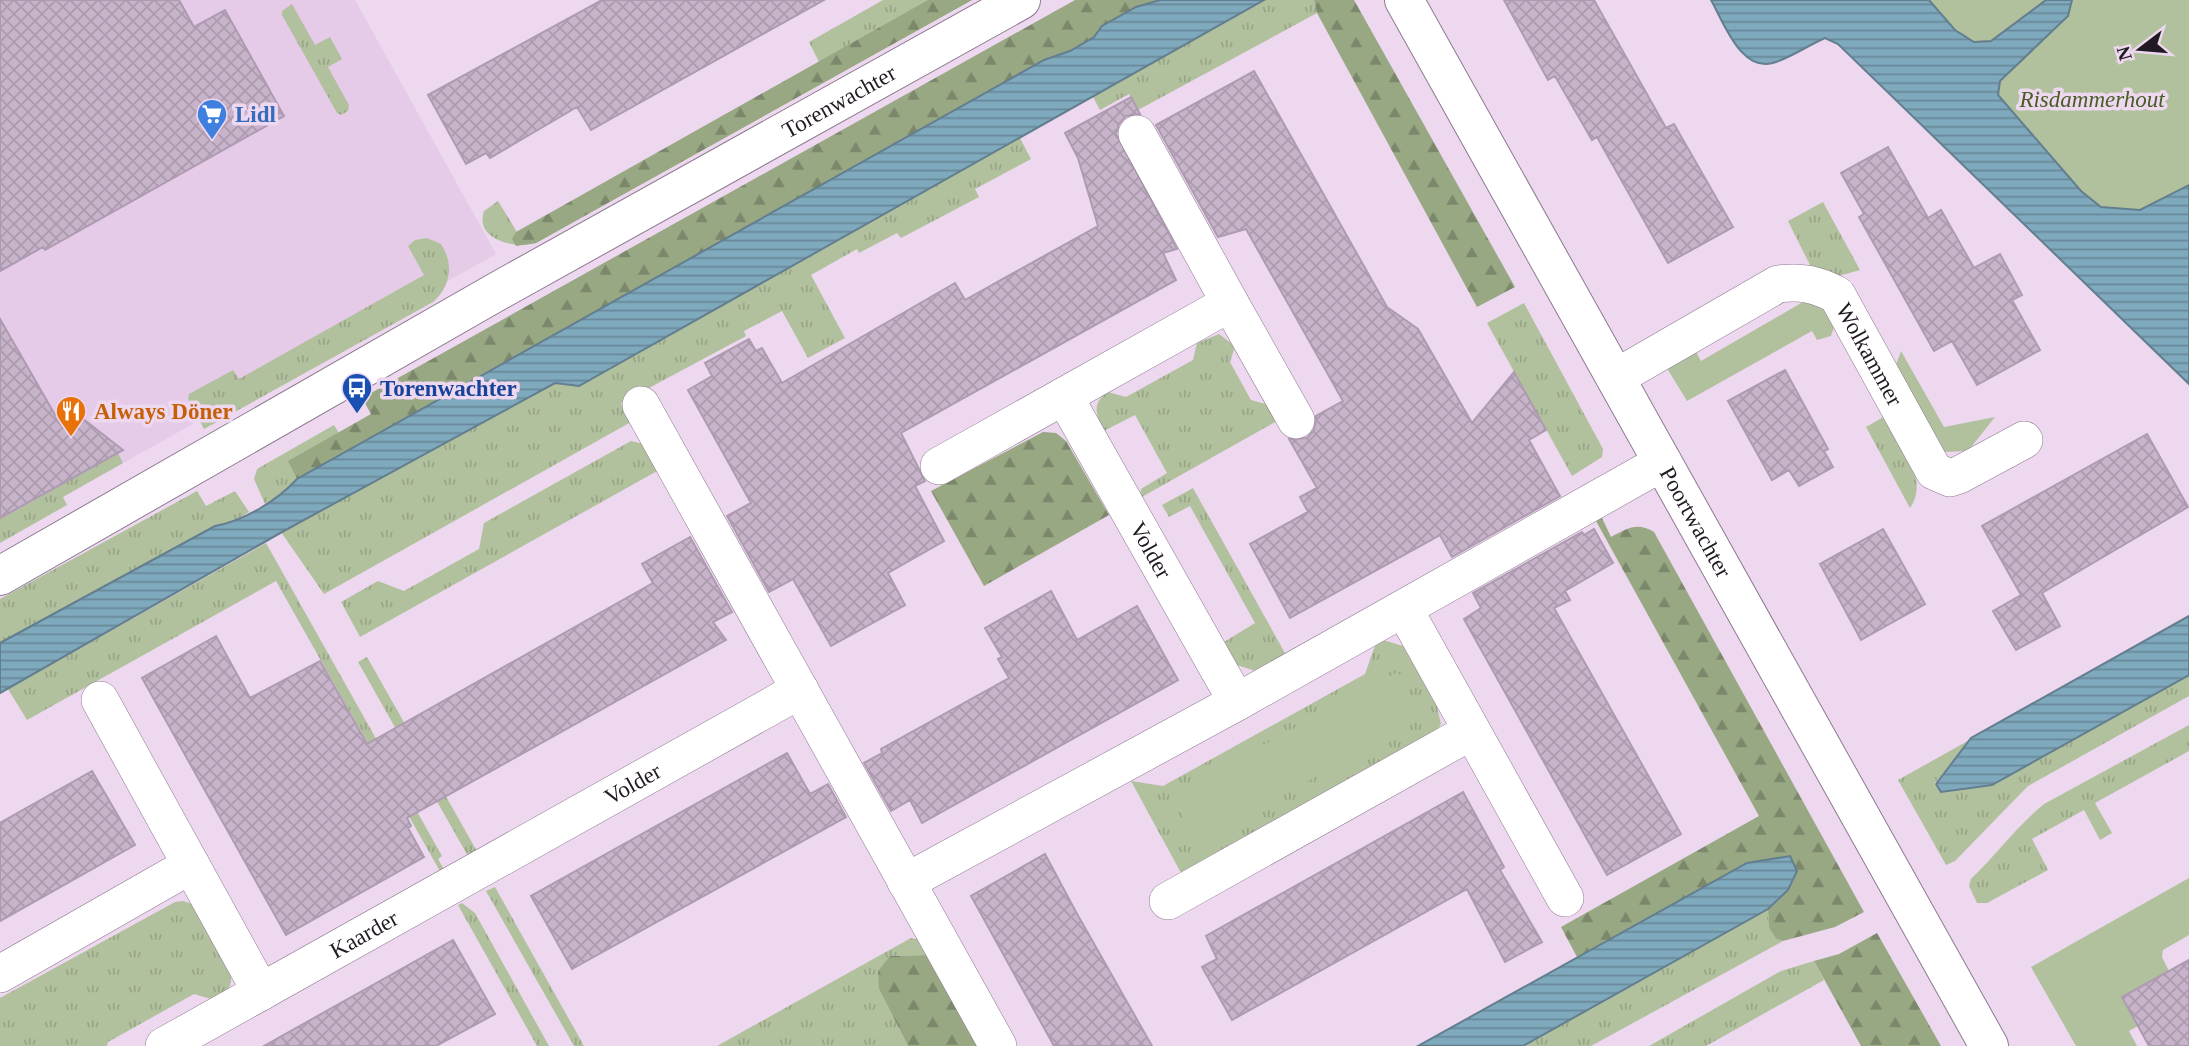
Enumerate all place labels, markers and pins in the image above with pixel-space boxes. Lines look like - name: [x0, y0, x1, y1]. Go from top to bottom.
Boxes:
- supermarket icon: Lidl: [195, 97, 229, 141]
- place label: Lidl: [235, 102, 276, 127]
- bus stop icon: Torenwachter: [340, 371, 374, 415]
- place label: Torenwachter: [380, 376, 517, 401]
- restaurant icon: Always Döner: [54, 394, 88, 438]
- place label: Always Döner: [94, 399, 233, 424]

